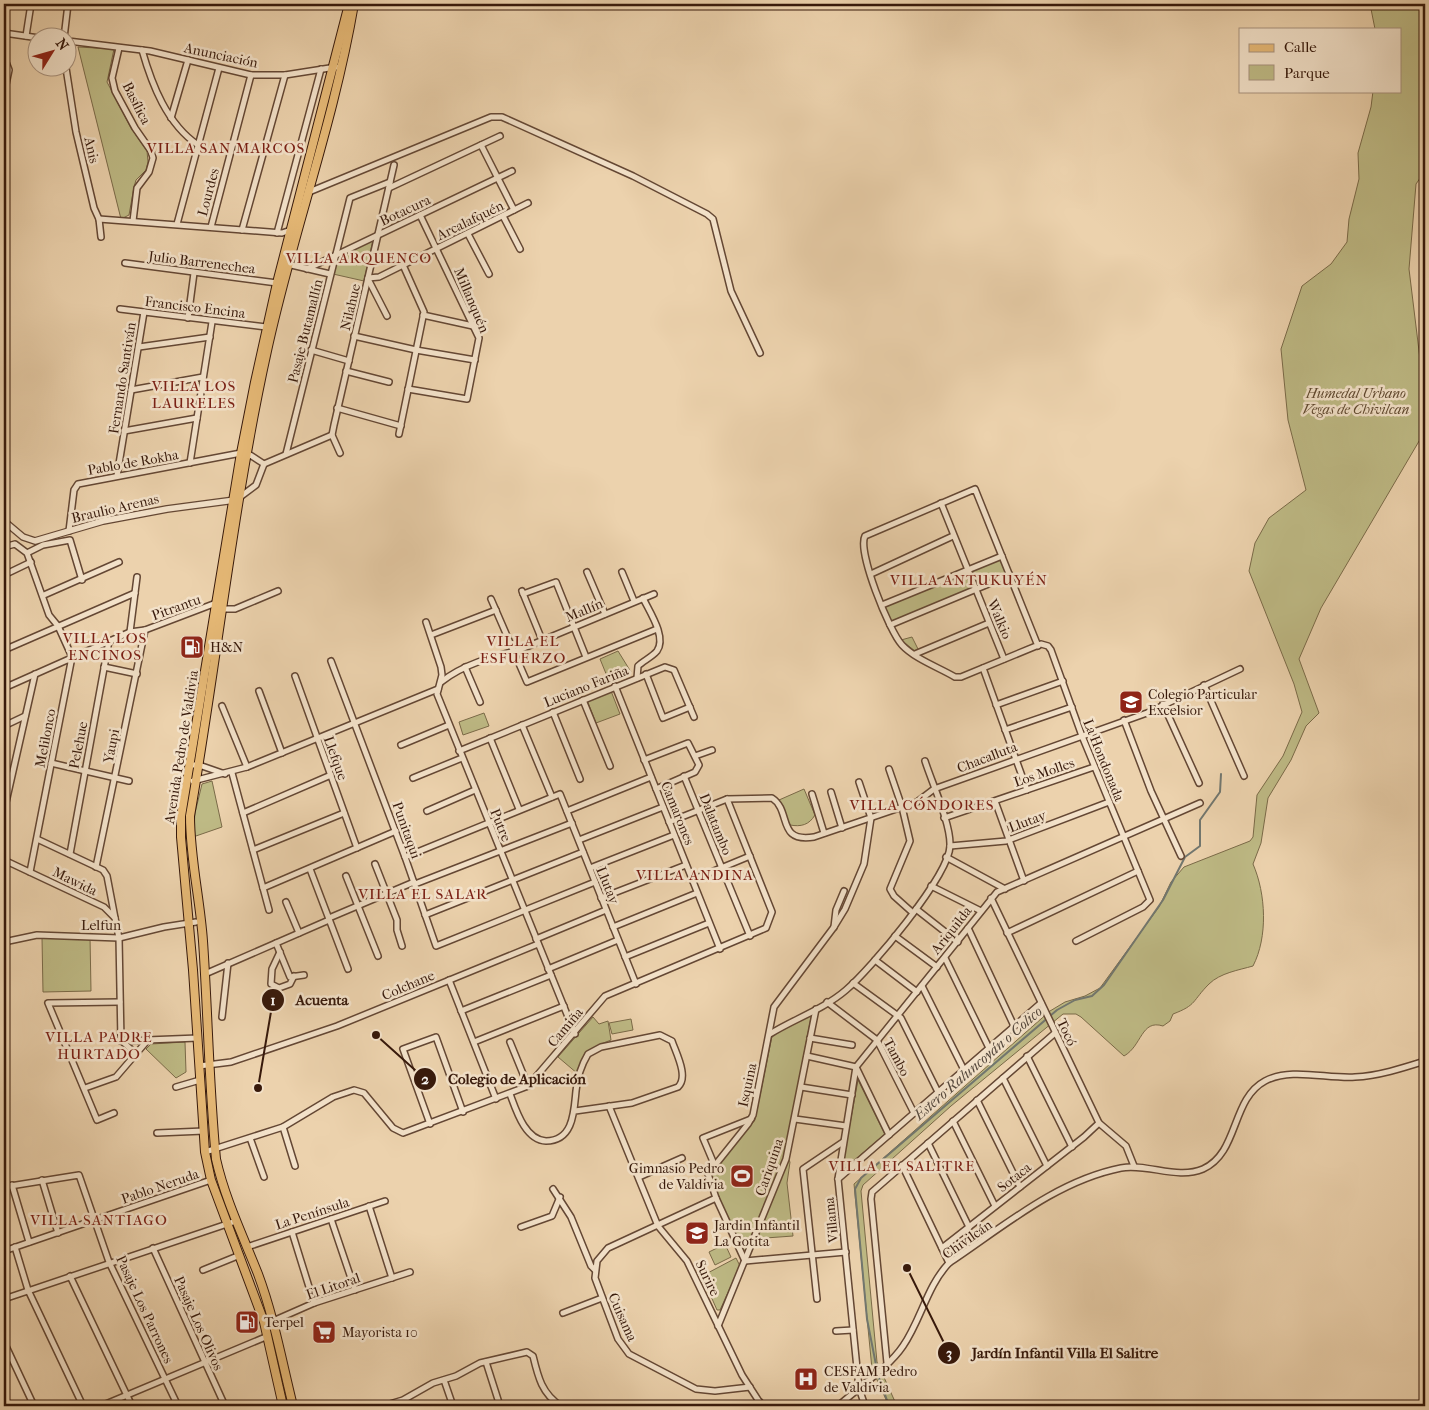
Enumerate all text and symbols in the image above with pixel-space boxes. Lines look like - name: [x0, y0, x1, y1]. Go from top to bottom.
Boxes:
- north arrow: [28, 28, 78, 78]
- legend: [1239, 28, 1402, 92]
- text: N: [52, 35, 72, 54]
- text: Calle: [1284, 38, 1317, 56]
- street label: Anunciación: [181, 39, 259, 72]
- text: Parque: [1284, 64, 1330, 82]
- street label: Basílica: [119, 79, 155, 128]
- street label: Anis: [80, 134, 103, 165]
- district label: VILLA SAN MARCOS: [146, 139, 305, 157]
- street label: Lourdes: [194, 166, 223, 218]
- street label: Botacura: [377, 191, 434, 230]
- street label: Arcalafquén: [433, 197, 507, 244]
- street label: Julio Barrenechea: [147, 247, 257, 278]
- district label: VILLA ARQUENCO: [285, 249, 432, 267]
- street label: Millanquén: [450, 265, 493, 335]
- street label: Pasaje Butamallín: [284, 277, 327, 385]
- street label: Nilahue: [337, 282, 364, 332]
- street label: Francisco Encina: [144, 293, 247, 322]
- street label: Fernando Santiván: [105, 321, 140, 435]
- district label: VILLA LOS LAURELES: [151, 377, 236, 412]
- park label: Humedal Urbano Vegas de Chivilcan: [1303, 385, 1409, 418]
- street label: Pablo de Rokha: [86, 446, 180, 479]
- street label: Braulio Arenas: [70, 490, 160, 527]
- district label: VILLA ANTUKUYÉN: [889, 571, 1048, 589]
- street label: Pitrantu: [149, 591, 203, 624]
- street label: Mallín: [563, 595, 606, 626]
- street label: Walkio: [983, 596, 1015, 642]
- district label: VILLA LOS ENCINOS: [62, 629, 147, 664]
- district label: VILLA EL ESFUERZO: [480, 632, 566, 667]
- fuel station icon: H&N: [179, 634, 205, 660]
- place label: H&N: [210, 639, 244, 656]
- street label: Luciano Fariña: [541, 662, 631, 711]
- street label: Avenida Pedro de Valdivia: [161, 668, 202, 826]
- place label: Colegio Particular Excelsior: [1148, 686, 1257, 719]
- school or university icon: Colegio Particular Excelsior: [1118, 689, 1144, 715]
- street label: Melilonco: [31, 707, 60, 769]
- street label: La Hondonada: [1079, 717, 1128, 804]
- street label: Pelehue: [66, 720, 91, 770]
- street label: Yaupi: [100, 728, 123, 766]
- street label: Llefque: [320, 734, 351, 783]
- street label: Chacalluta: [955, 738, 1020, 777]
- street label: Los Molles: [1012, 754, 1077, 791]
- street label: Camarones: [657, 779, 698, 847]
- street label: Dalatambo: [695, 791, 736, 858]
- district label: VILLA CÓNDORES: [848, 796, 995, 814]
- street label: Punitaqui: [388, 799, 425, 861]
- street label: Putre: [486, 806, 515, 844]
- street label: Llutay: [1006, 806, 1049, 836]
- street label: Mawida: [50, 863, 100, 900]
- street label: Llutay: [592, 864, 623, 907]
- district label: VILLA ANDINA: [635, 866, 754, 884]
- district label: VILLA EL SALAR: [357, 885, 488, 903]
- street label: Ariquilda: [927, 903, 976, 958]
- street label: Lelfun: [81, 917, 121, 934]
- street label: Colchane: [379, 967, 437, 1004]
- callout: Acuenta: [261, 985, 359, 1015]
- text: 1: [270, 991, 276, 1009]
- text: Acuenta: [294, 991, 350, 1009]
- water label: Estero Raluncoyán o Colico: [909, 1002, 1046, 1124]
- street label: Camiña: [544, 1004, 587, 1051]
- street label: Tocó: [1053, 1016, 1080, 1049]
- district label: VILLA PADRE HURTADO: [44, 1028, 153, 1063]
- street label: Tambo: [879, 1035, 914, 1079]
- street label: Isquina: [735, 1061, 761, 1109]
- callout: Colegio de Aplicación: [413, 1064, 596, 1094]
- text: 2: [421, 1070, 429, 1088]
- text: Colegio de Aplicación: [448, 1070, 586, 1088]
- street label: Cariquina: [752, 1136, 787, 1198]
- district label: VILLA EL SALITRE: [828, 1157, 975, 1175]
- street label: Sotaca: [994, 1159, 1035, 1196]
- place label: Gimnasio Pedro de Valdivia: [629, 1160, 725, 1193]
- sports icon: Gimnasio Pedro de Valdivia: [729, 1163, 755, 1189]
- street label: Pablo Neruda: [119, 1165, 202, 1208]
- street label: La Península: [273, 1193, 352, 1233]
- street label: Villama: [821, 1196, 842, 1244]
- district label: VILLA SANTIAGO: [29, 1211, 168, 1229]
- street label: Chivilcán: [939, 1216, 995, 1263]
- place label: Jardin Infantil La Gotita: [713, 1217, 800, 1250]
- school or university icon: Jardin Infantil La Gotita: [684, 1220, 710, 1246]
- street label: Pasaje Los Parrones: [112, 1252, 177, 1366]
- street label: Surire: [692, 1257, 724, 1299]
- street label: El Litoral: [304, 1269, 363, 1304]
- street label: Pasaje Los Olivos: [170, 1273, 227, 1373]
- street label: Cuisama: [604, 1290, 641, 1345]
- fuel station icon: Terpel: [234, 1309, 260, 1335]
- place label: Terpel: [264, 1314, 304, 1331]
- supermarket icon: Mayorista 10: [311, 1319, 337, 1345]
- place label: Mayorista 10: [342, 1324, 418, 1341]
- callout: Jardín Infantil Villa El Salitre: [937, 1338, 1168, 1368]
- text: 3: [946, 1344, 952, 1362]
- text: Jardín Infantil Villa El Salitre: [970, 1344, 1159, 1362]
- place label: CESFAM Pedro de Valdivia: [824, 1363, 917, 1396]
- hospital icon: CESFAM Pedro de Valdivia: [793, 1366, 819, 1392]

